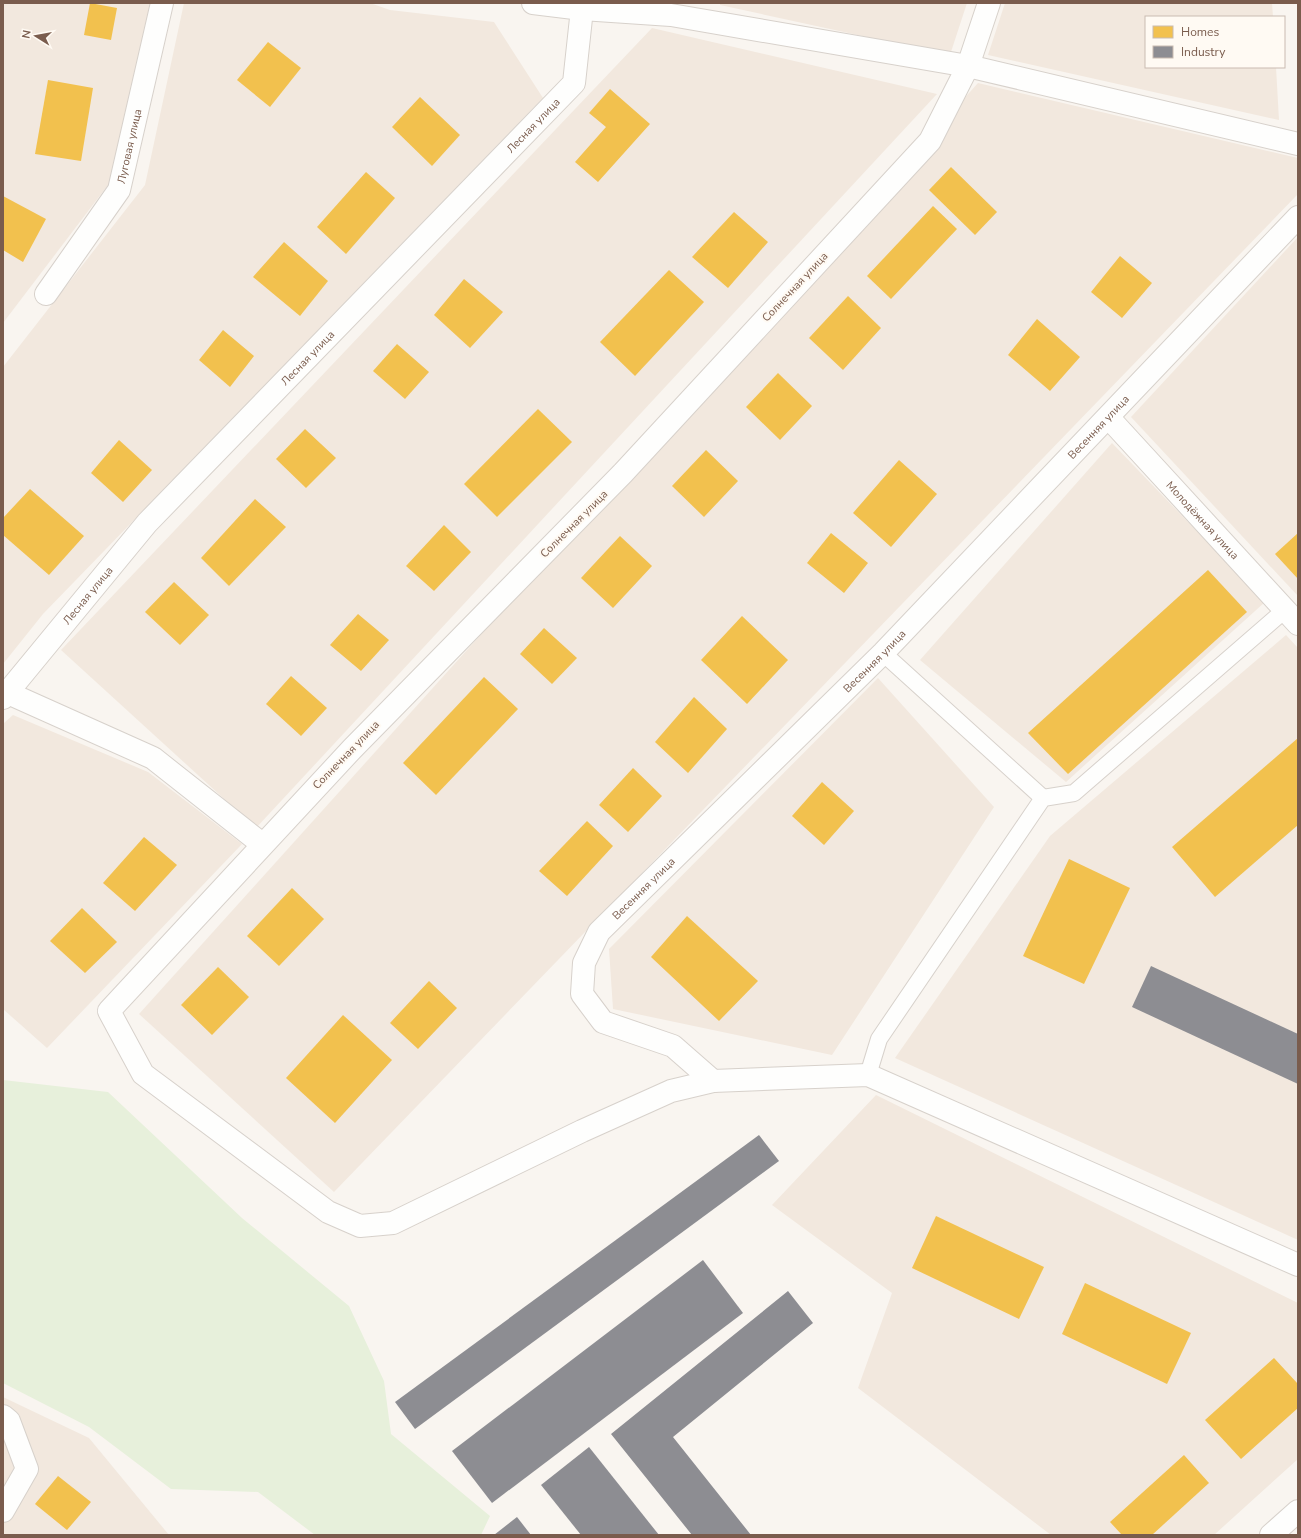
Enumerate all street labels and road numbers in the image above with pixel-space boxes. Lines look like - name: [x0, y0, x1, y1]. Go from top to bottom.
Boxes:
- street label: Лесная улица: [503, 94, 563, 156]
- street label: Луговая улица: [113, 107, 145, 185]
- street label: Солнечная улица: [759, 249, 831, 325]
- street label: Лесная улица: [277, 327, 338, 388]
- street label: Весенняя улица: [1064, 392, 1132, 462]
- street label: Молодёжная улица: [1163, 478, 1242, 563]
- street label: Солнечная улица: [537, 487, 611, 561]
- street label: Лесная улица: [59, 563, 116, 628]
- street label: Весенняя улица: [840, 626, 909, 696]
- street label: Солнечная улица: [309, 717, 383, 793]
- street label: Весенняя улица: [609, 854, 678, 923]

